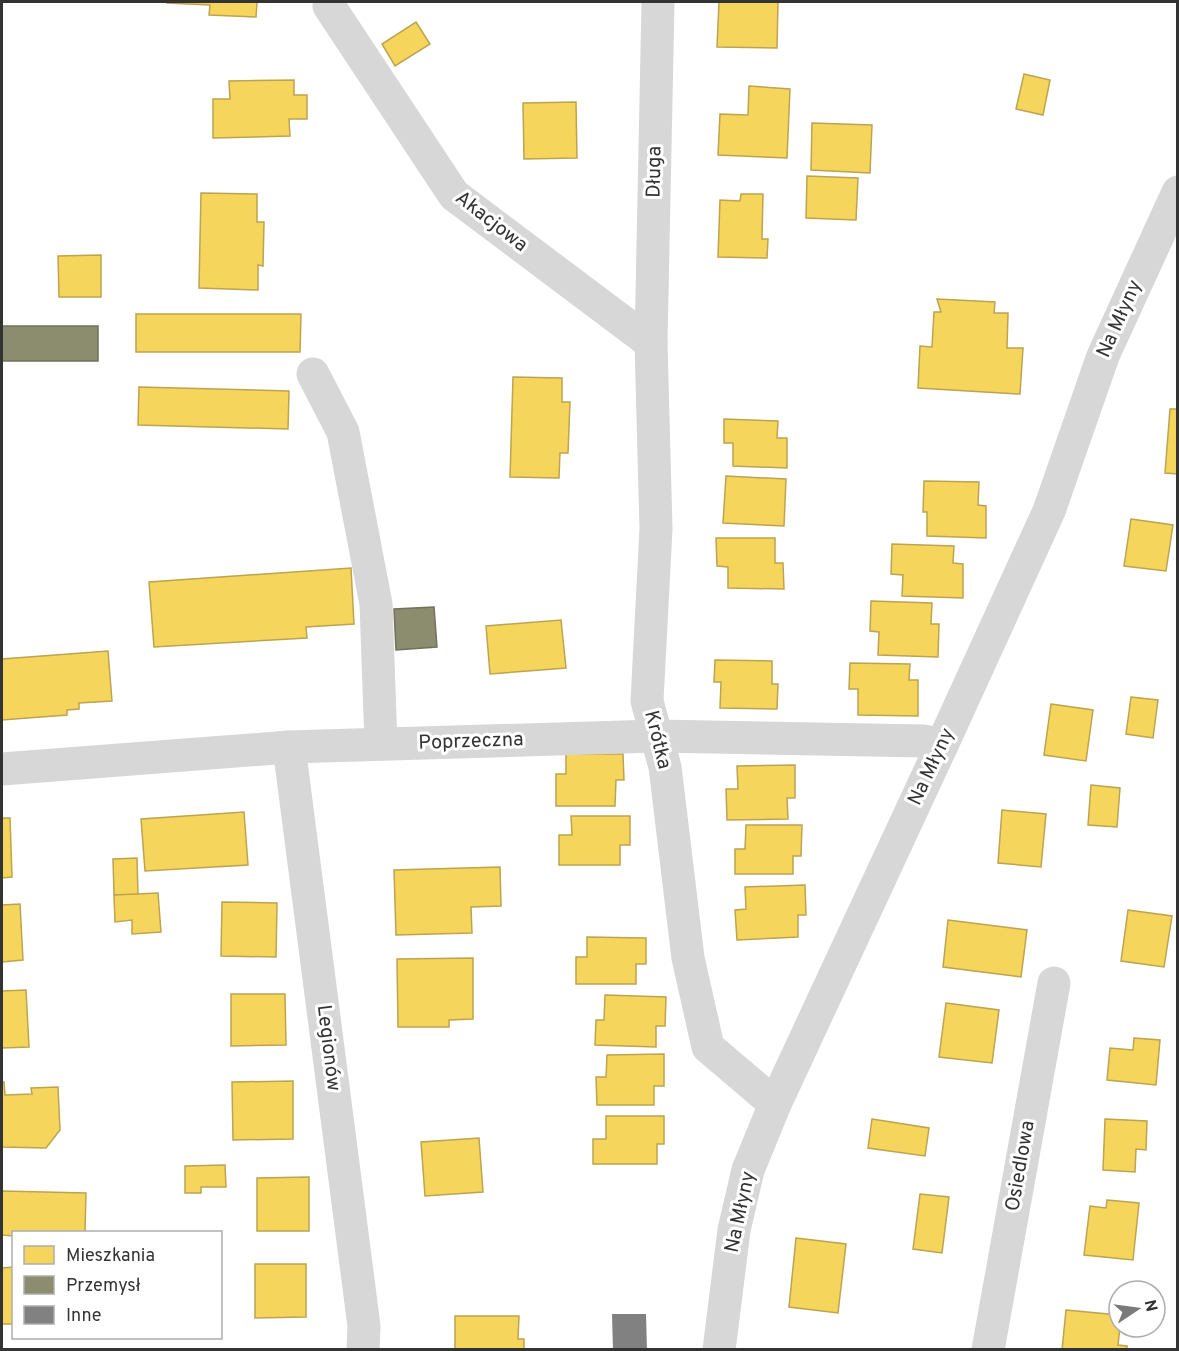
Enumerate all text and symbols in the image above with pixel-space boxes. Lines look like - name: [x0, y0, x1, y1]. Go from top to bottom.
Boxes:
- street label: Długa: [642, 146, 668, 198]
- street label: Akacjowa: [449, 186, 533, 258]
- street label: Na Młyny: [1091, 276, 1149, 362]
- street label: Krótka: [637, 708, 677, 772]
- street label: Na Młyny: [903, 724, 961, 810]
- street label: Poprzeczna: [418, 727, 524, 757]
- street label: Legionów: [310, 1003, 346, 1093]
- street label: Osiedlowa: [1000, 1119, 1042, 1213]
- street label: Na Młyny: [720, 1169, 762, 1255]
- legend: [12, 1231, 222, 1339]
- text: Mieszkania: [66, 1245, 155, 1268]
- text: Przemysł: [66, 1275, 141, 1298]
- north arrow: [1107, 1279, 1167, 1339]
- text: N: [1139, 1298, 1161, 1314]
- text: Inne: [66, 1305, 102, 1328]

